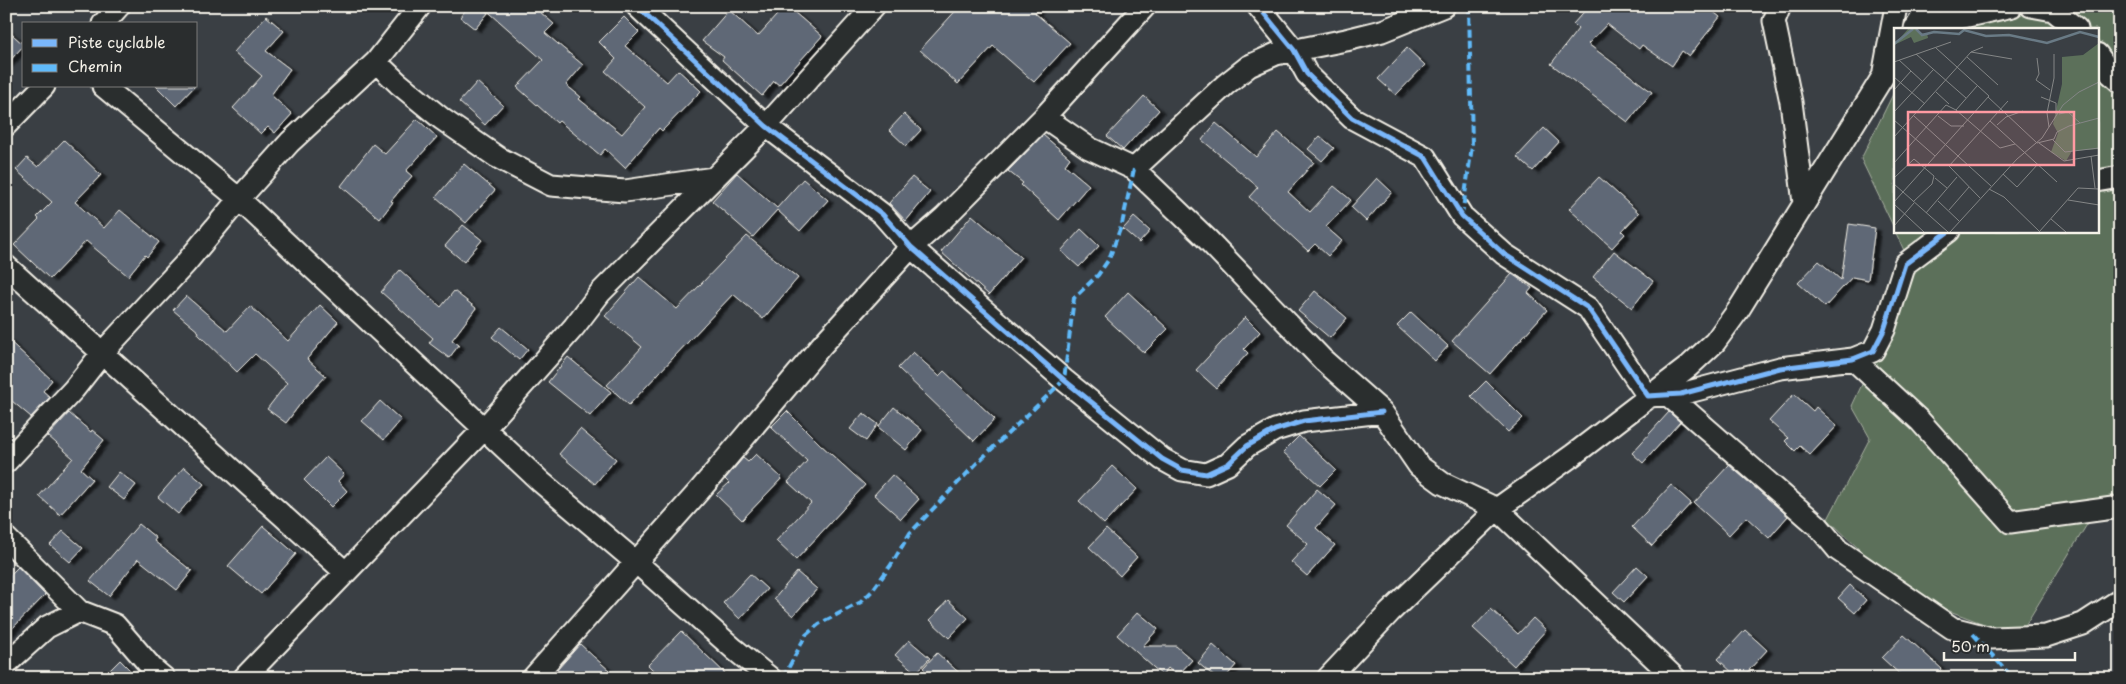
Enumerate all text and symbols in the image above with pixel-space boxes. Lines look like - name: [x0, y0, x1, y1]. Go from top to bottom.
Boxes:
- legend: [22, 22, 198, 88]
- inset map: [1894, 28, 2098, 232]
- text: Piste cyclable: [68, 30, 165, 53]
- text: Chemin: [68, 54, 122, 77]
- scale bar: [1944, 629, 2075, 661]
- text: 50 m: [1951, 634, 1990, 657]

